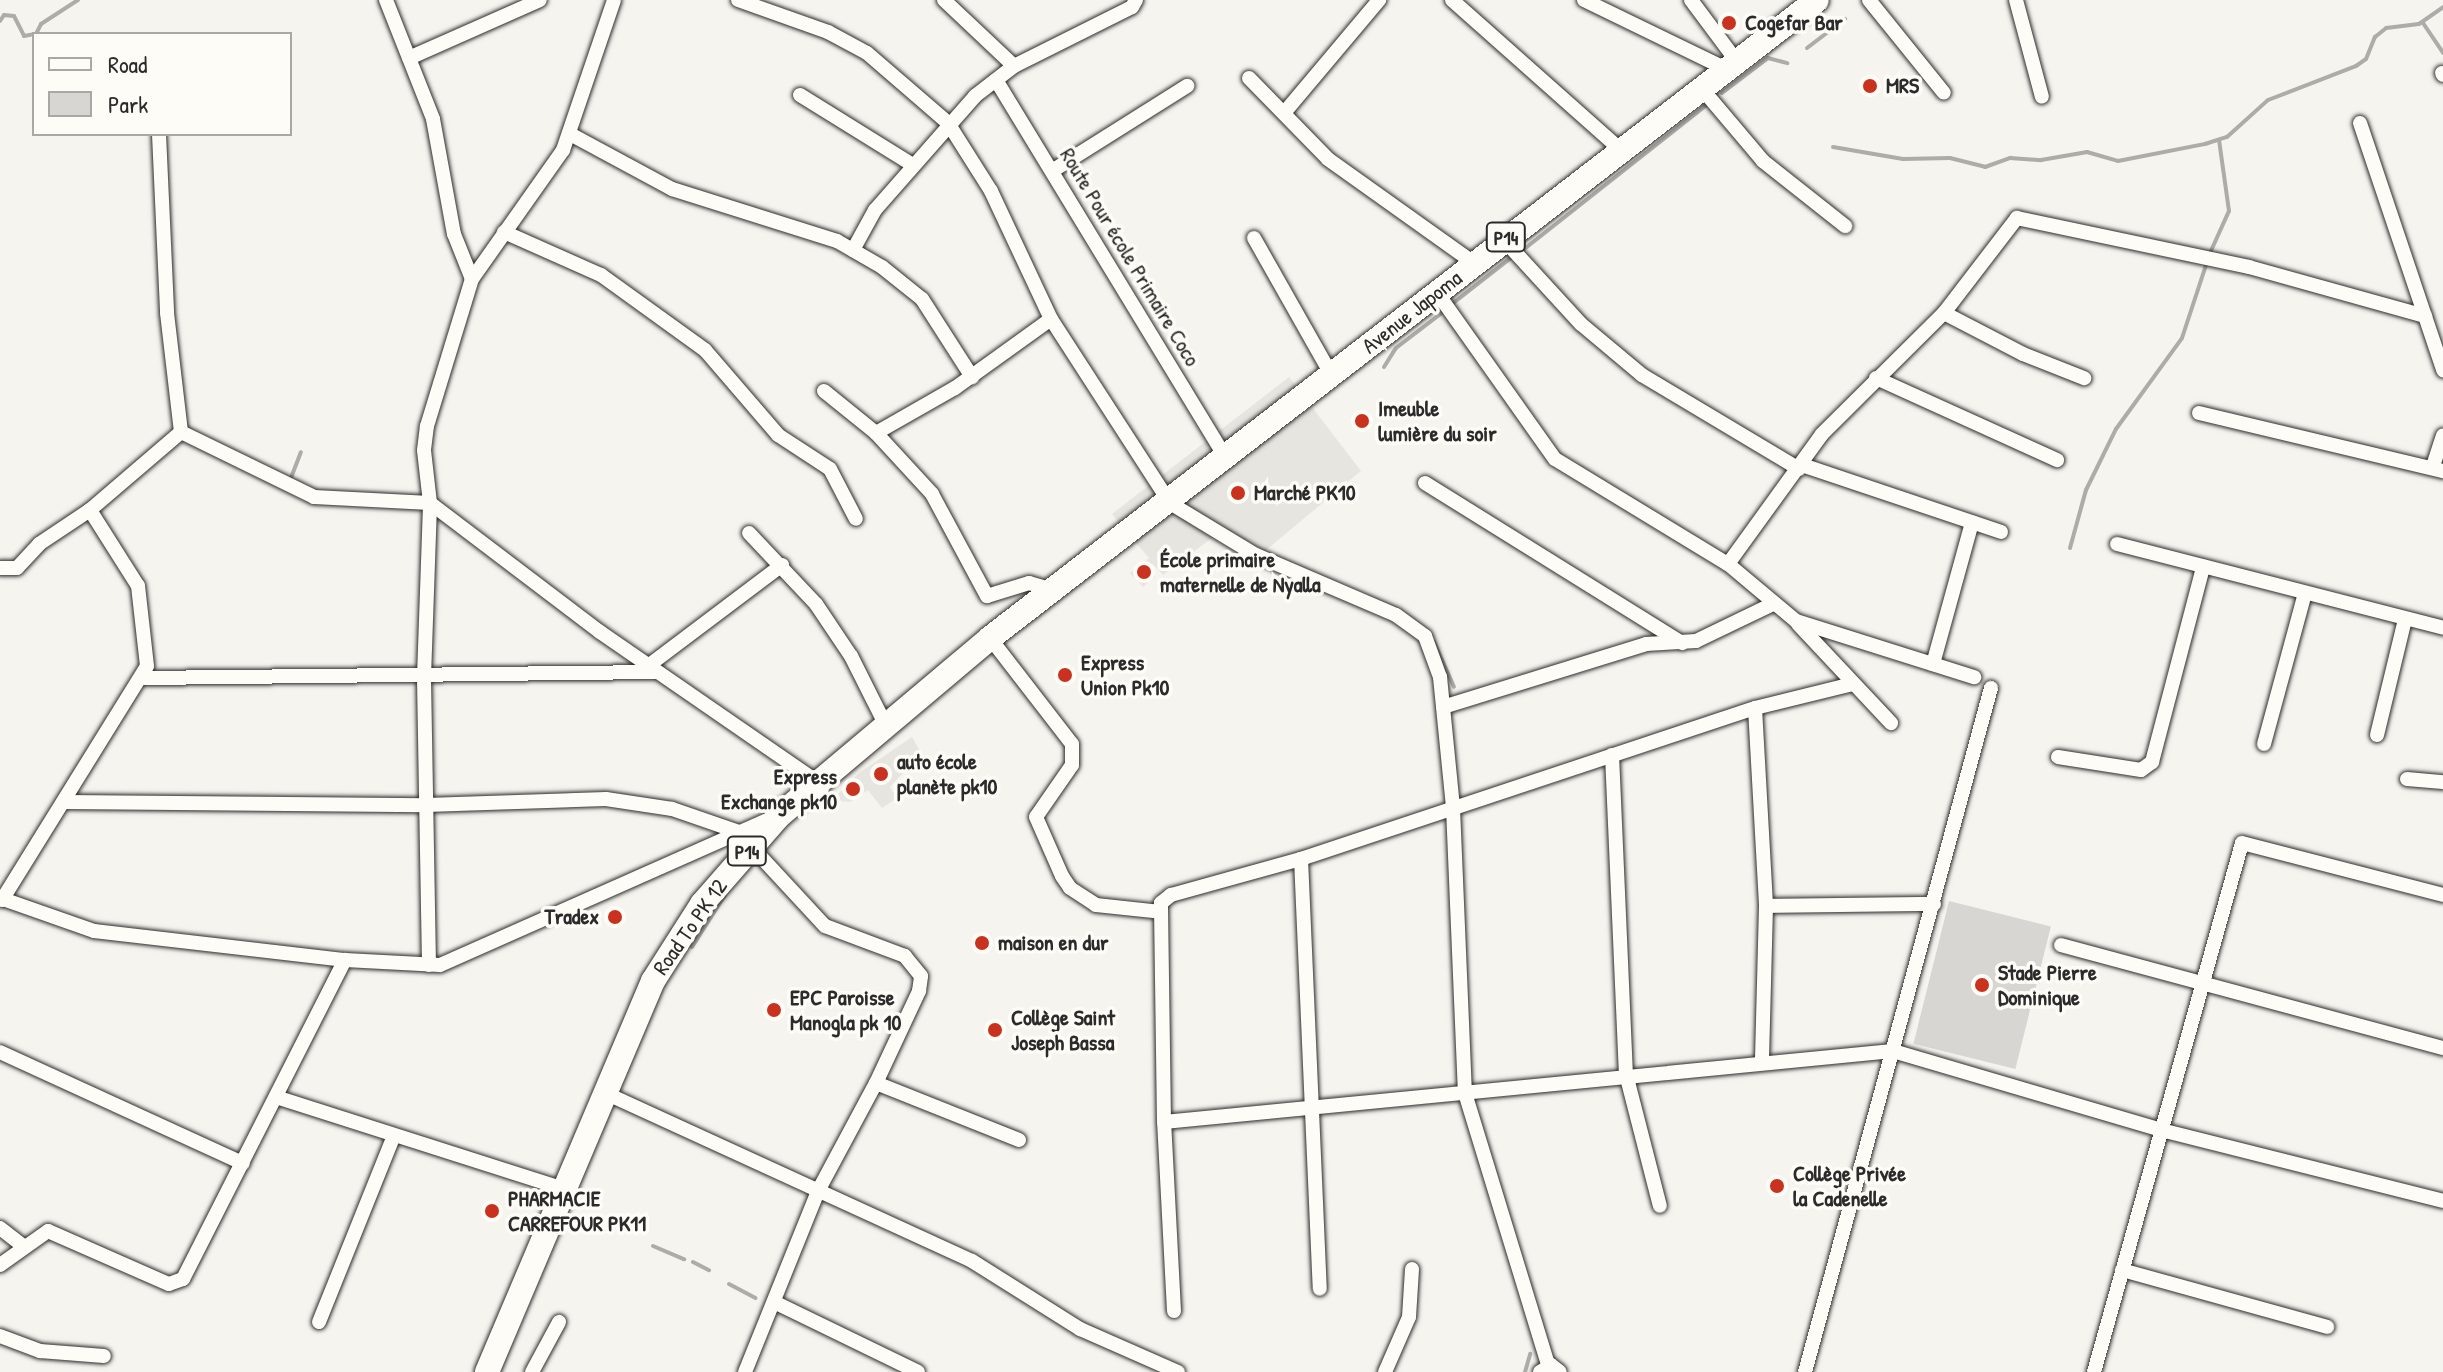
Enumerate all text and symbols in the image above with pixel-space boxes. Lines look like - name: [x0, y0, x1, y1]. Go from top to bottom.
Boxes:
- place label: Cogefar Bar: [1745, 10, 1843, 36]
- marker: Cogefar Bar: [1720, 14, 1738, 32]
- legend: [32, 32, 292, 136]
- text: Road: [108, 48, 147, 80]
- place label: MRS: [1886, 73, 1919, 99]
- marker: MRS: [1861, 77, 1879, 95]
- text: Park: [108, 88, 148, 120]
- street label: Route Pour école Primaire Coco: [1054, 143, 1206, 371]
- road number: P14: [1484, 221, 1528, 253]
- street label: Avenue Japoma: [1357, 265, 1467, 359]
- place label: Imeuble lumière du soir: [1378, 395, 1497, 446]
- marker: Imeuble lumière du soir: [1353, 412, 1371, 430]
- place label: Marché PK10: [1254, 480, 1356, 506]
- marker: Marché PK10: [1229, 484, 1247, 502]
- place label: École primaire maternelle de Nyalla: [1160, 546, 1321, 598]
- marker: École primaire maternelle de Nyalla: [1135, 563, 1153, 581]
- place label: Express Union Pk10: [1081, 649, 1169, 700]
- marker: Express Union Pk10: [1056, 666, 1074, 684]
- place label: auto école planète pk10: [897, 748, 997, 800]
- place label: Express Exchange pk10: [721, 763, 837, 814]
- marker: auto école planète pk10: [872, 765, 890, 783]
- marker: Express Exchange pk10: [844, 780, 862, 798]
- road number: P14: [725, 835, 769, 867]
- street label: Road To PK 12: [647, 874, 733, 980]
- place label: Tradex: [544, 904, 599, 930]
- marker: Tradex: [606, 908, 624, 926]
- place label: maison en dur: [998, 930, 1108, 956]
- marker: maison en dur: [973, 934, 991, 952]
- place label: Stade Pierre Dominique: [1998, 959, 2097, 1010]
- marker: Stade Pierre Dominique: [1973, 976, 1991, 994]
- place label: EPC Paroisse Manogla pk 10: [790, 984, 901, 1036]
- marker: EPC Paroisse Manogla pk 10: [765, 1001, 783, 1019]
- place label: Collège Saint Joseph Bassa: [1011, 1004, 1115, 1056]
- marker: Collège Saint Joseph Bassa: [986, 1021, 1004, 1039]
- place label: Collège Privée la Cadenelle: [1793, 1160, 1906, 1212]
- marker: Collège Privée la Cadenelle: [1768, 1177, 1786, 1195]
- place label: PHARMACIE CARREFOUR PK11: [508, 1185, 646, 1236]
- marker: PHARMACIE CARREFOUR PK11: [483, 1202, 501, 1220]

